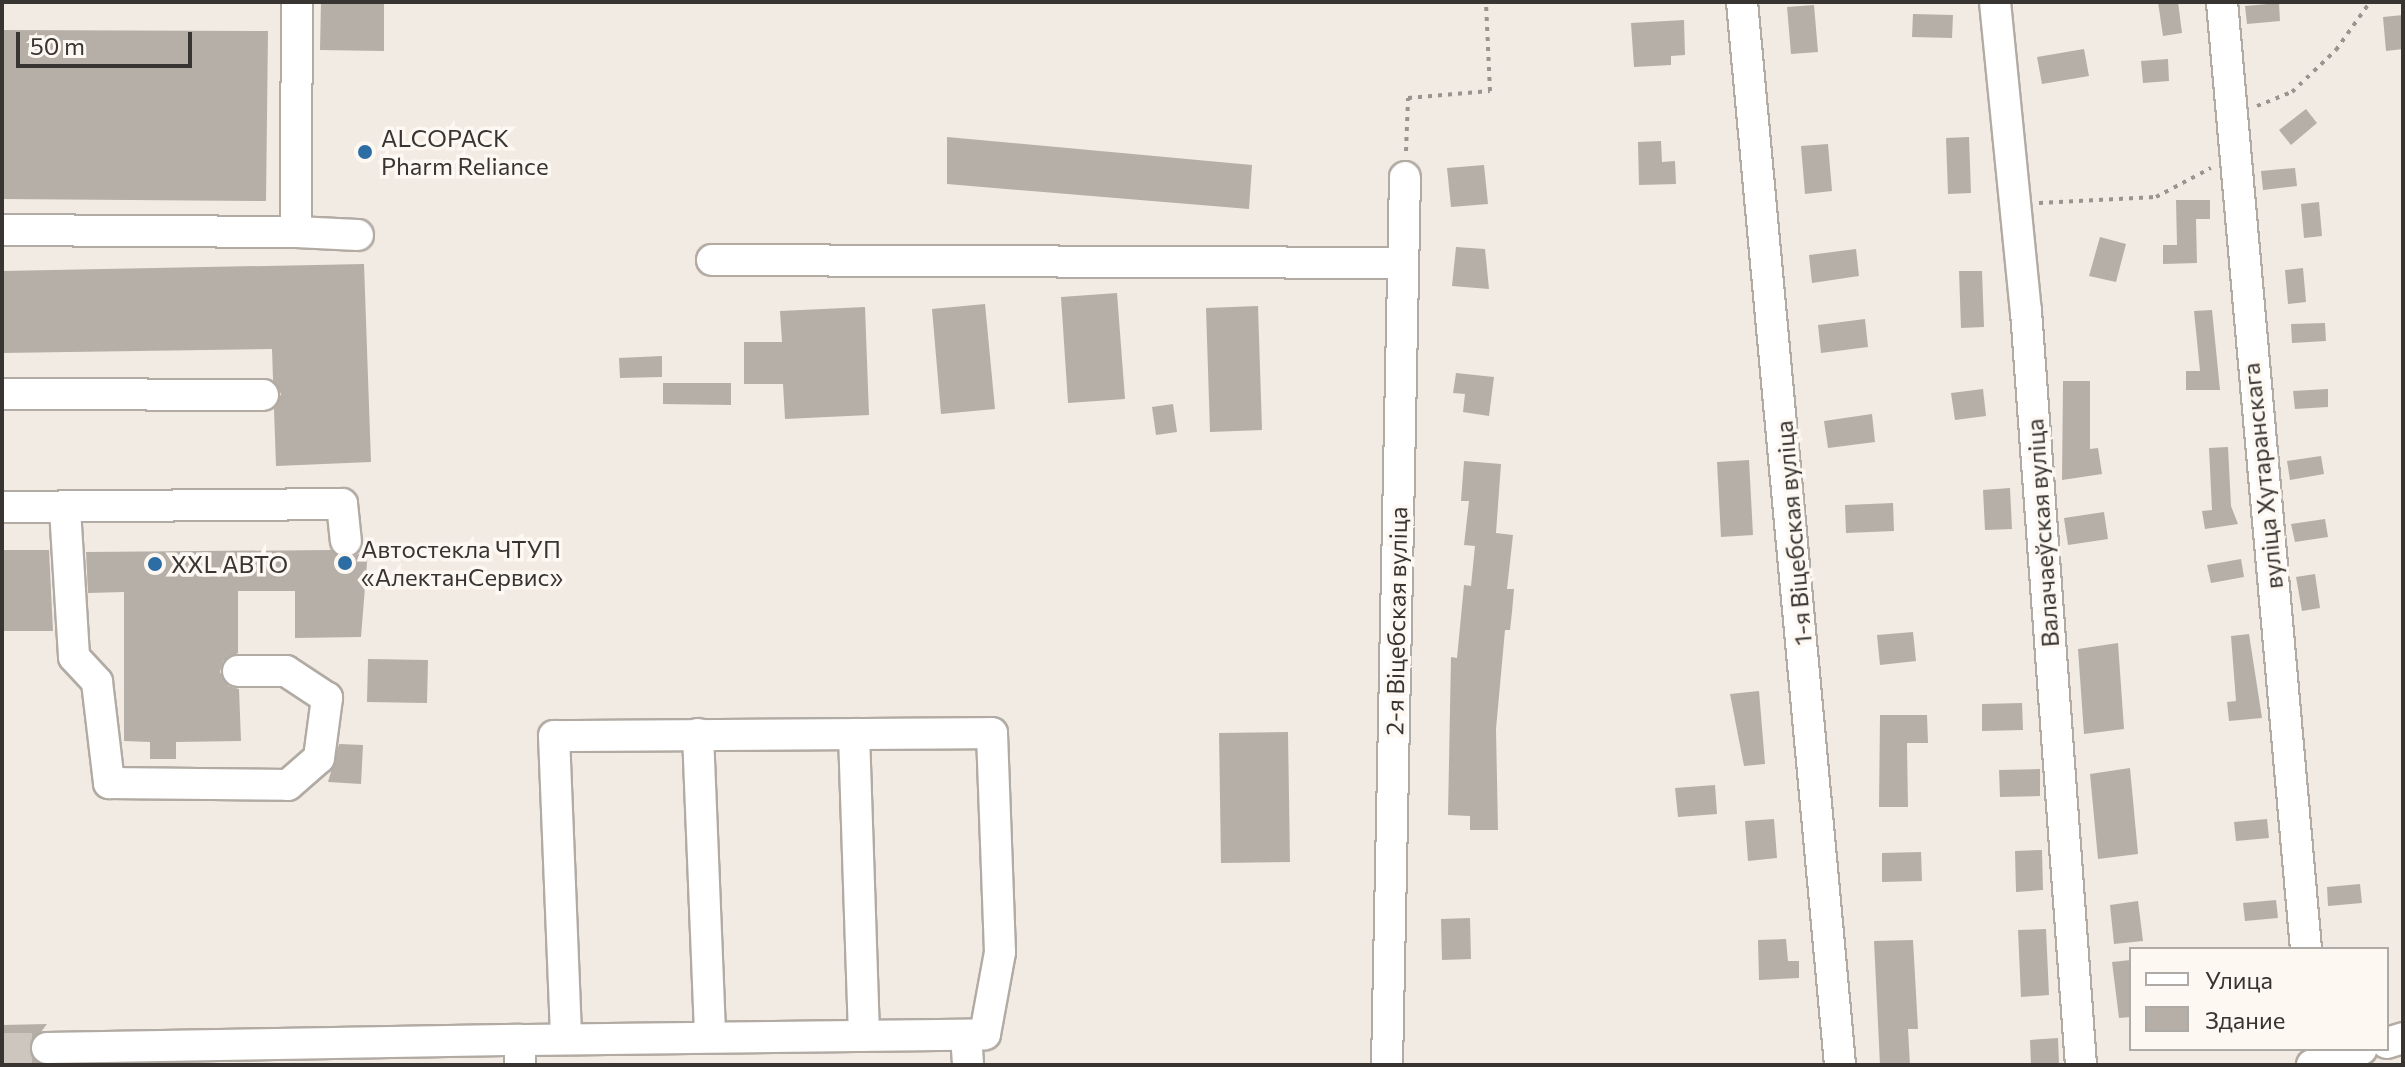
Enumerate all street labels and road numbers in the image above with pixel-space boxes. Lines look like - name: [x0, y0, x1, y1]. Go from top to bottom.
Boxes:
- street label: вуліца Хутаранскага: [2236, 362, 2288, 590]
- street label: Валачаеўская вуліца: [2020, 418, 2064, 648]
- street label: 1-я Віцебская вуліца: [1769, 419, 1817, 647]
- street label: 2-я Віцебская вуліца: [1380, 506, 1412, 736]

